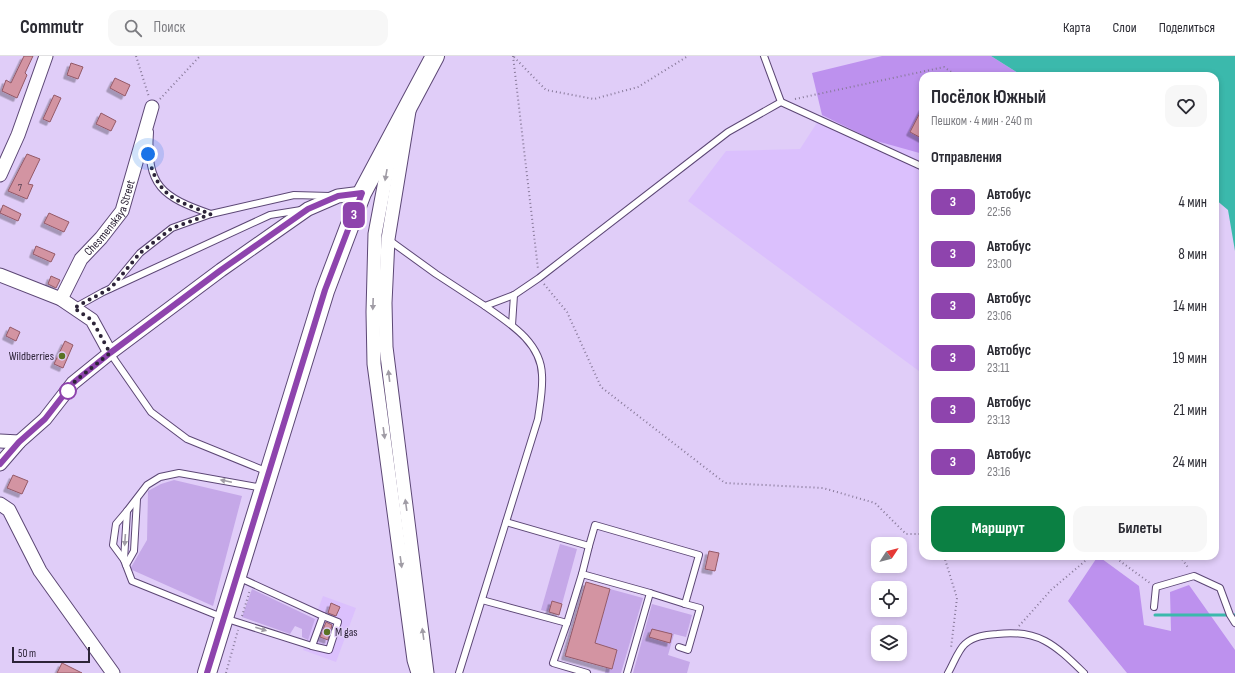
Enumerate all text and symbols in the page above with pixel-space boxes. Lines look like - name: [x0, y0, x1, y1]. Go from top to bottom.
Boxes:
- search box: [108, 10, 388, 46]
- text: Commutr: [20, 16, 84, 39]
- icon: search: [122, 17, 144, 39]
- text: Поиск: [154, 18, 185, 37]
- text: Карта: [1063, 19, 1091, 36]
- text: Слои: [1113, 19, 1137, 36]
- text: Поделиться: [1159, 19, 1215, 36]
- button: heart: [1165, 85, 1207, 127]
- text: Посёлок Южный: [931, 86, 1046, 109]
- text: Пешком · 4 мин · 240 m: [931, 113, 1032, 129]
- your location: [138, 144, 158, 164]
- text: Отправления: [931, 148, 1002, 167]
- one-way arrow: [383, 169, 389, 181]
- street label: Chesmenskaya Street: [81, 178, 138, 259]
- house number: 7: [18, 182, 22, 194]
- text: Автобус: [987, 185, 1031, 204]
- text: 3: [950, 193, 956, 210]
- text: 4 мин: [1178, 193, 1207, 212]
- line badge: 3: [341, 202, 367, 228]
- text: 22:56: [987, 204, 1011, 220]
- text: 3: [351, 206, 357, 223]
- text: Автобус: [987, 237, 1031, 256]
- text: 3: [950, 245, 956, 262]
- text: 8 мин: [1178, 245, 1207, 264]
- text: 23:00: [987, 256, 1012, 272]
- text: Автобус: [987, 289, 1031, 308]
- text: 3: [950, 297, 956, 314]
- text: 14 мин: [1173, 297, 1207, 316]
- one-way arrow: [370, 298, 376, 311]
- text: 23:06: [987, 308, 1012, 324]
- text: Автобус: [987, 341, 1031, 360]
- place label: Wildberries: [9, 349, 54, 364]
- text: 3: [950, 349, 956, 366]
- text: 19 мин: [1173, 349, 1207, 368]
- marker: Wildberries: [57, 351, 67, 361]
- text: 23:11: [987, 360, 1009, 376]
- one-way arrow: [386, 370, 392, 383]
- unlabelled marker: [59, 382, 77, 400]
- text: Автобус: [987, 393, 1031, 412]
- text: 3: [950, 401, 956, 418]
- text: 21 мин: [1173, 401, 1207, 420]
- text: 23:13: [987, 412, 1010, 428]
- one-way arrow: [381, 427, 387, 439]
- text: Автобус: [987, 445, 1031, 464]
- text: 3: [950, 453, 956, 470]
- text: 24 мин: [1172, 453, 1207, 472]
- text: 23:16: [987, 464, 1011, 480]
- one-way arrow: [220, 477, 232, 483]
- one-way arrow: [403, 499, 409, 511]
- button: Маршрут: [931, 506, 1065, 552]
- button: Билеты: [1073, 506, 1207, 552]
- one-way arrow: [122, 534, 129, 546]
- north arrow: [871, 537, 907, 573]
- map controls: [871, 537, 907, 661]
- one-way arrow: [398, 556, 404, 568]
- button: locate: [871, 581, 907, 617]
- place label: M gas: [335, 625, 358, 640]
- button: layers: [871, 625, 907, 661]
- one-way arrow: [255, 627, 267, 633]
- marker: M gas: [322, 627, 332, 637]
- one-way arrow: [420, 628, 426, 640]
- scale bar: [12, 645, 90, 664]
- text: 50 m: [18, 647, 36, 660]

